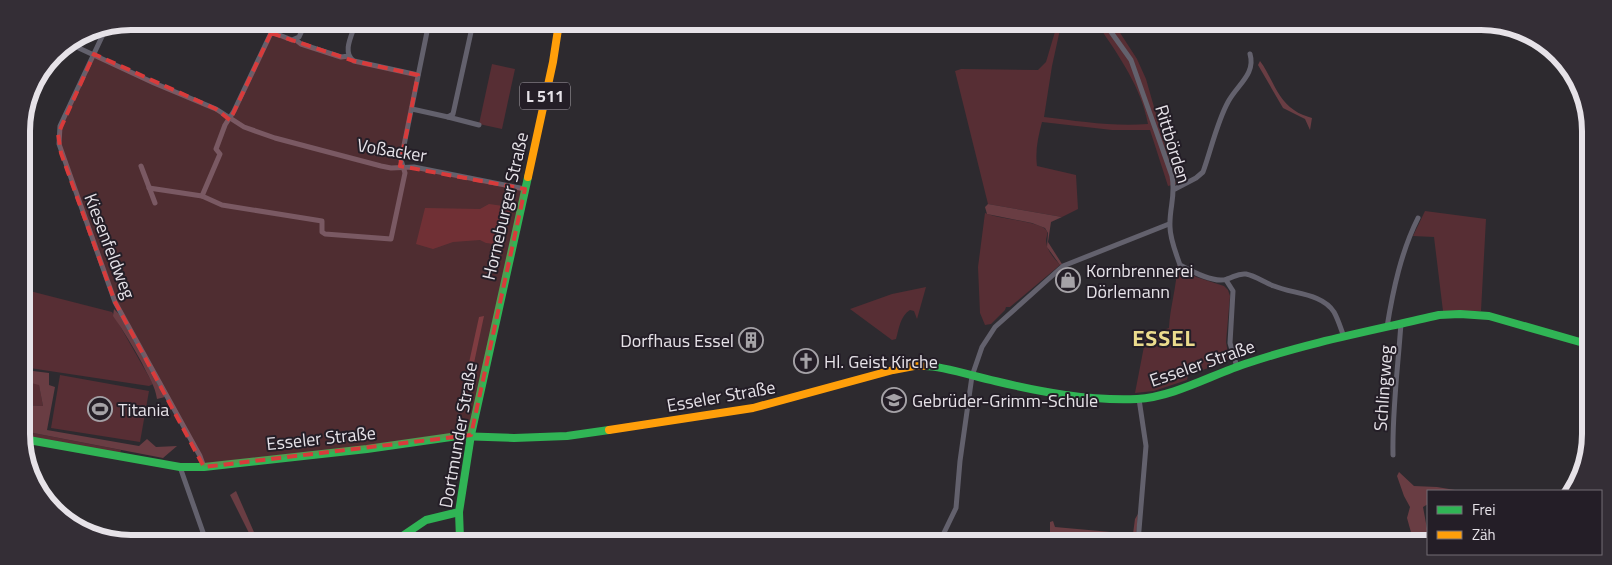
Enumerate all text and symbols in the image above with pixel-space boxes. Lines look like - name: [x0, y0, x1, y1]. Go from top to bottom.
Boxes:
- road number: L 511: [520, 82, 570, 110]
- street label: Rittbörden: [1148, 101, 1198, 187]
- street label: Horneburger Straße: [475, 129, 535, 283]
- street label: Voßacker: [355, 131, 429, 169]
- street label: Kiesenfeldweg: [78, 189, 142, 303]
- place label: Kornbrennerei Dörlemann: [1086, 257, 1193, 305]
- shop icon: Kornbrennerei Dörlemann: [1055, 267, 1081, 293]
- district label: ESSEL: [1132, 321, 1196, 355]
- place label: Dorfhaus Essel: [620, 327, 734, 354]
- building icon: Dorfhaus Essel: [738, 327, 764, 353]
- street label: Esseler Straße: [1146, 332, 1258, 394]
- street label: Schlingweg: [1367, 344, 1399, 432]
- church icon: Hl. Geist Kirche: [793, 348, 819, 374]
- place label: Hl. Geist Kirche: [824, 348, 938, 375]
- street label: Dortmunder Straße: [432, 360, 484, 510]
- street label: Esseler Straße: [665, 373, 777, 419]
- school or university icon: Gebrüder-Grimm-Schule: [881, 387, 907, 413]
- place label: Gebrüder-Grimm-Schule: [912, 387, 1098, 414]
- sports icon: Titania: [87, 396, 113, 422]
- place label: Titania: [118, 396, 169, 423]
- street label: Esseler Straße: [265, 419, 377, 457]
- legend: [1427, 490, 1602, 555]
- text: Frei: [1472, 498, 1495, 521]
- text: Zäh: [1472, 523, 1496, 546]

